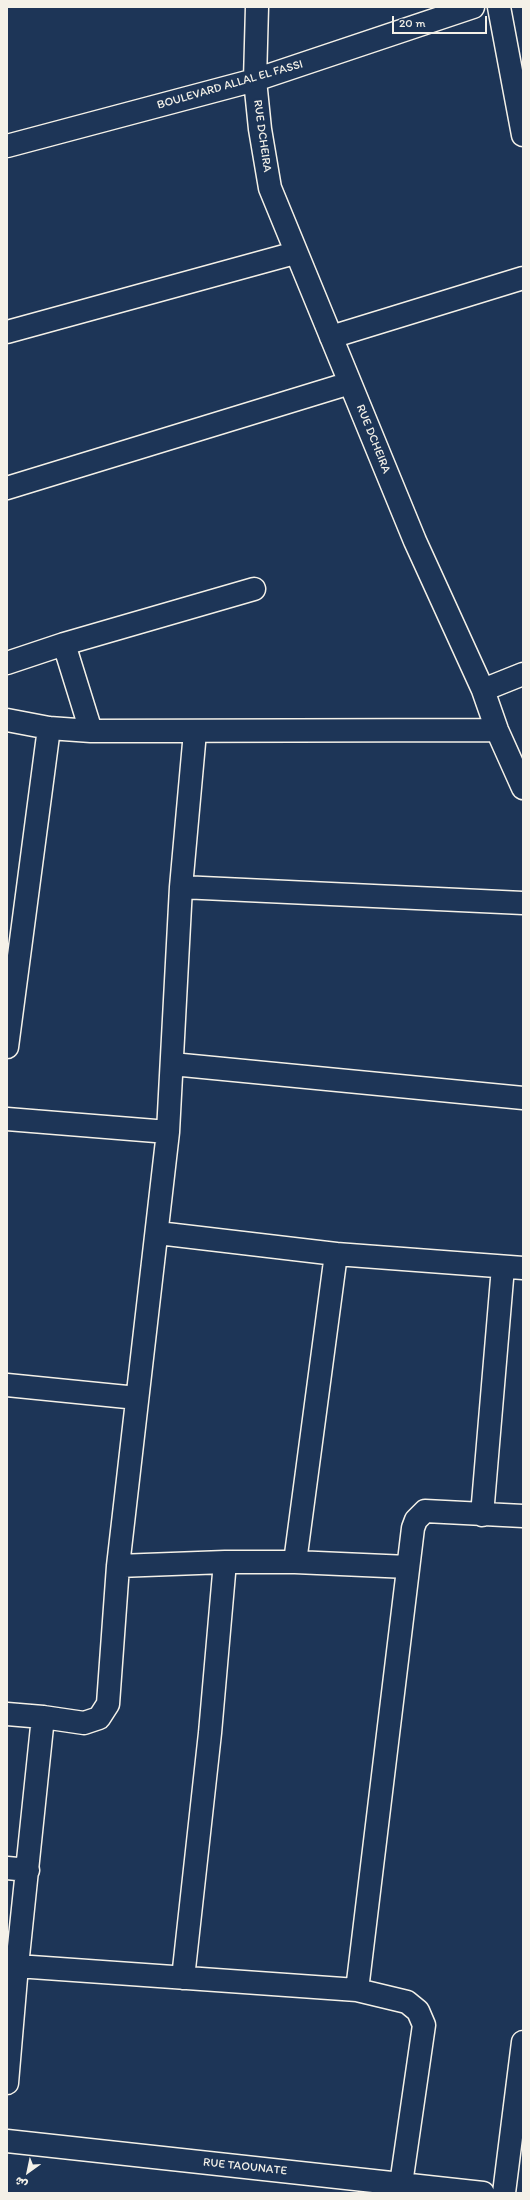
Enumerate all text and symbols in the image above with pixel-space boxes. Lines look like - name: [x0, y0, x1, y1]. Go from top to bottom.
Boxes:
- scale bar: [394, 8, 489, 34]
- text: 20 m: [399, 16, 426, 30]
- street label: BOULEVARD ALLAL EL FASSI: [155, 57, 305, 113]
- street label: RUE DCHEIRA: [250, 99, 274, 173]
- street label: RUE DCHEIRA: [353, 402, 393, 476]
- north arrow: [8, 2152, 48, 2192]
- street label: RUE TAOUNATE: [202, 2155, 288, 2179]
- text: ش: [13, 2174, 30, 2191]

